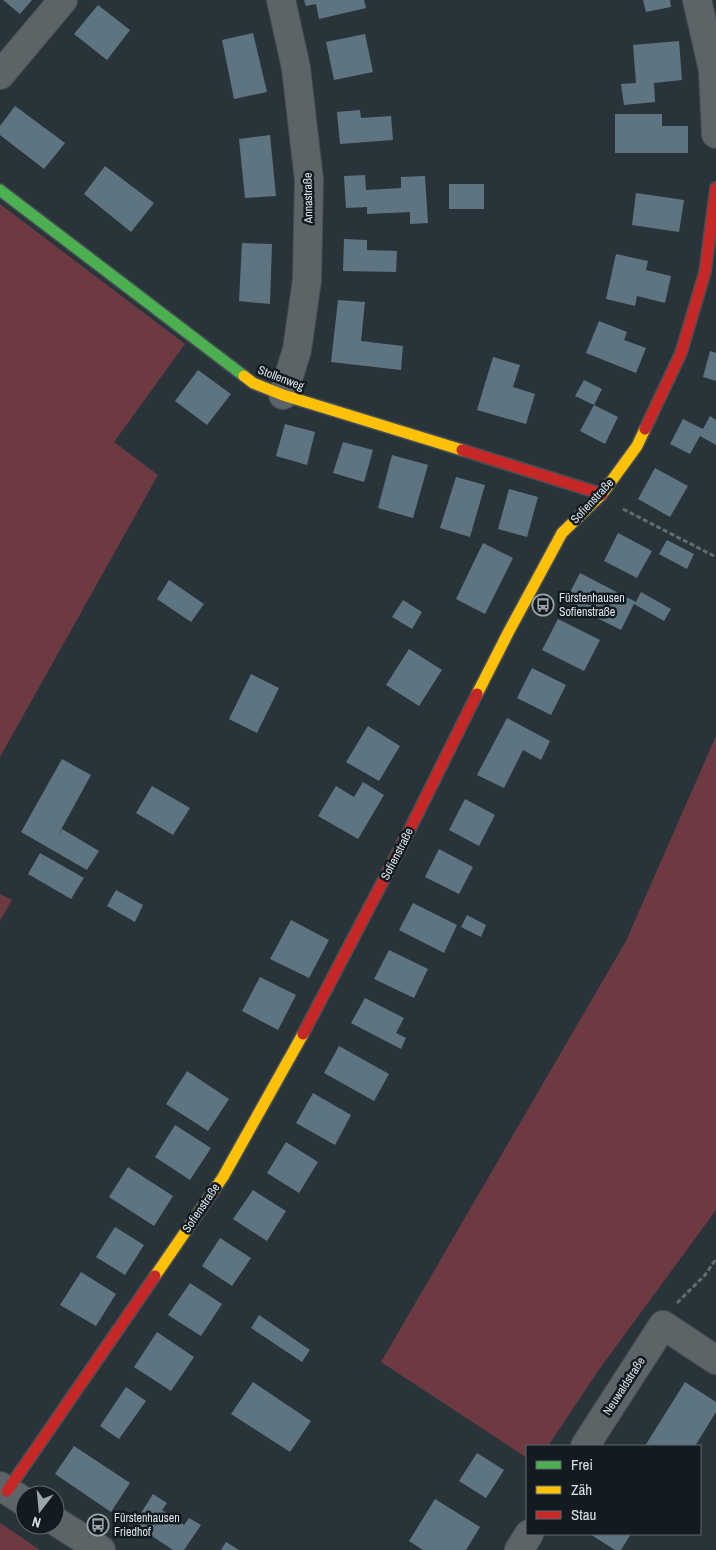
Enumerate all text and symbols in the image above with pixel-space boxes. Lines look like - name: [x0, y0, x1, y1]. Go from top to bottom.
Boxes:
- street label: Annastraße: [300, 172, 316, 225]
- street label: Stollenweg: [256, 362, 307, 394]
- street label: Sofienstraße: [567, 475, 617, 527]
- place label: Fürstenhausen Sofienstraße: [559, 590, 625, 620]
- bus stop icon: Fürstenhausen Sofienstraße: [531, 593, 555, 617]
- street label: Sofienstraße: [377, 825, 417, 883]
- street label: Sofienstraße: [179, 1180, 223, 1236]
- street label: Neuwaldstraße: [599, 1354, 649, 1418]
- legend: [526, 1445, 701, 1535]
- text: Frei: [571, 1454, 593, 1475]
- text: Zäh: [571, 1479, 592, 1500]
- north arrow: [15, 1485, 65, 1535]
- text: Stau: [571, 1504, 596, 1525]
- place label: Fürstenhausen Friedhof: [114, 1510, 180, 1540]
- text: N: [30, 1513, 43, 1532]
- bus stop icon: Fürstenhausen Friedhof: [86, 1513, 110, 1537]

